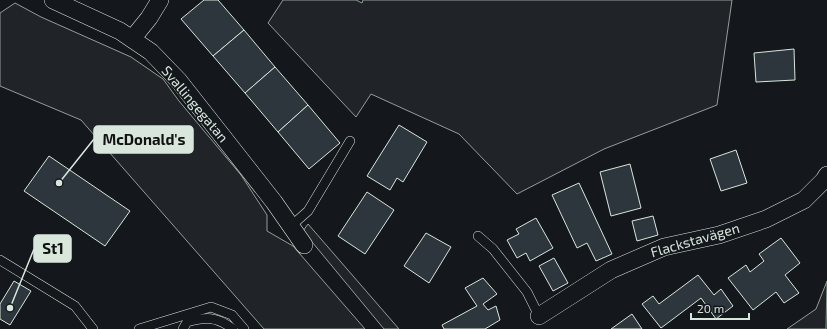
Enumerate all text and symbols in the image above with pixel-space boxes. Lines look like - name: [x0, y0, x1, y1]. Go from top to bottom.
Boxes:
- street label: Svallingegatan: [158, 62, 232, 145]
- callout: McDonald's: [94, 126, 193, 153]
- text: McDonald's: [102, 130, 186, 148]
- street label: Flackstavägen: [648, 219, 741, 260]
- callout: St1: [34, 235, 71, 262]
- text: St1: [42, 239, 64, 257]
- scale bar: [691, 295, 749, 321]
- text: 20 m: [697, 301, 724, 315]

